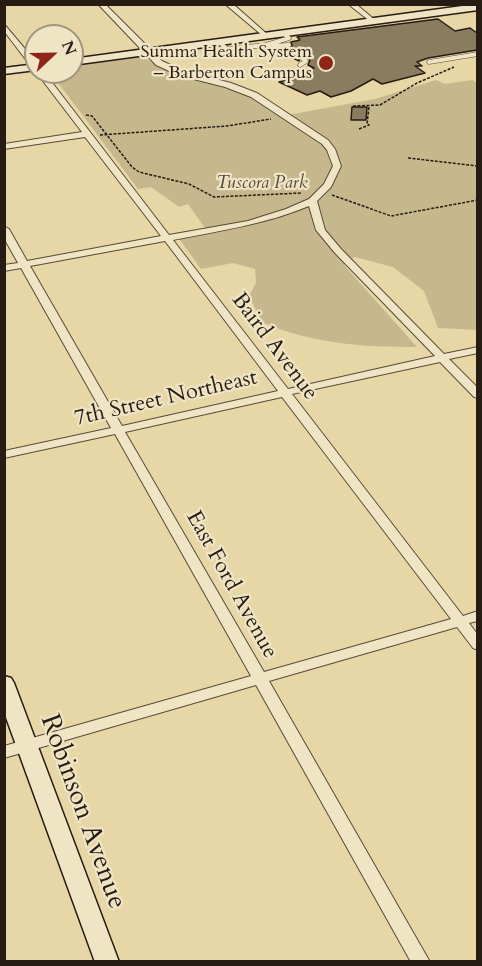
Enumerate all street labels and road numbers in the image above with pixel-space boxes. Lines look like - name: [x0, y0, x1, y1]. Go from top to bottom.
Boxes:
- street label: Baird Avenue: [225, 288, 323, 406]
- street label: 7th Street Northeast: [72, 365, 260, 433]
- street label: East Ford Avenue: [180, 507, 282, 663]
- street label: Robinson Avenue: [32, 710, 132, 914]

